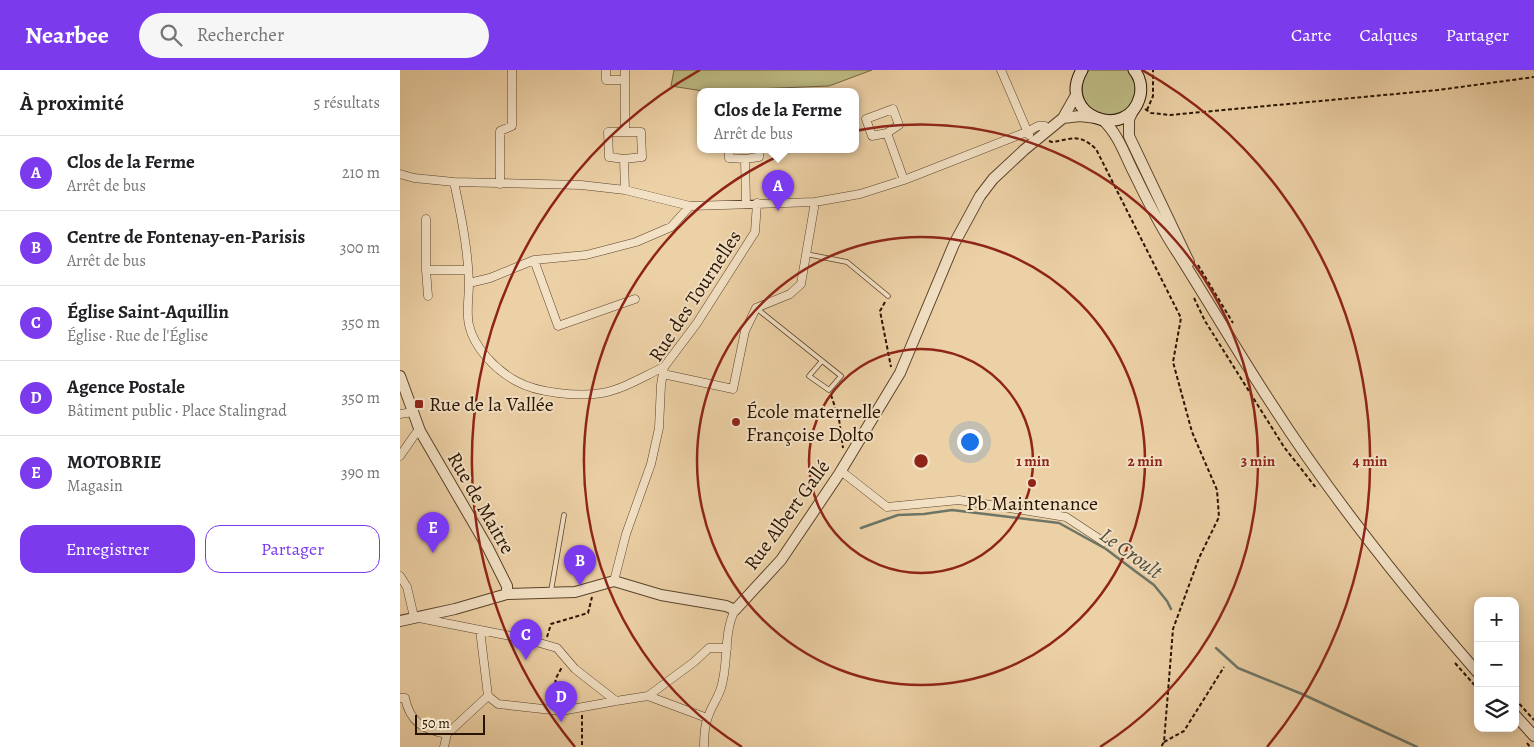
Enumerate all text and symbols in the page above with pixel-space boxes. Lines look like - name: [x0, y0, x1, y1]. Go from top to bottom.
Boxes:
- search box: [139, 13, 489, 58]
- text: Nearbee: [25, 19, 109, 51]
- icon: search: [157, 21, 185, 49]
- text: Rechercher: [197, 22, 284, 48]
- text: Carte: [1291, 23, 1331, 47]
- text: Calques: [1359, 23, 1418, 47]
- text: Partager: [1446, 23, 1509, 47]
- popup: [697, 88, 859, 153]
- text: À proximité: [20, 89, 124, 117]
- text: 5 résultats: [313, 92, 380, 114]
- text: Clos de la Ferme: [714, 97, 842, 123]
- text: Arrêt de bus: [714, 123, 793, 145]
- text: Clos de la Ferme: [67, 149, 195, 175]
- text: A: [31, 162, 41, 184]
- text: 210 m: [342, 162, 380, 184]
- pin: A: [762, 170, 794, 211]
- text: Arrêt de bus: [67, 175, 146, 197]
- text: Centre de Fontenay-en-Parisis: [67, 224, 305, 250]
- street label: Rue des Tournelles: [642, 225, 748, 367]
- text: B: [31, 237, 41, 259]
- text: 300 m: [340, 237, 380, 259]
- text: Arrêt de bus: [67, 250, 146, 272]
- text: Église Saint-Aquillin: [67, 299, 229, 325]
- text: C: [31, 312, 41, 334]
- text: 350 m: [341, 312, 380, 334]
- text: Église · Rue de l'Église: [67, 325, 208, 347]
- text: Agence Postale: [67, 374, 185, 400]
- text: D: [30, 387, 42, 409]
- text: 350 m: [341, 387, 380, 409]
- place label: Rue de la Vallée: [429, 391, 554, 418]
- marker: Rue de la Vallée: [413, 398, 425, 410]
- place label: École maternelle Françoise Dolto: [746, 398, 881, 448]
- text: Bâtiment public · Place Stalingrad: [67, 400, 287, 422]
- marker: École maternelle Françoise Dolto: [730, 416, 742, 428]
- your location: [957, 429, 983, 455]
- street label: Rue de Maitre: [441, 447, 521, 559]
- text: MOTOBRIE: [67, 449, 161, 475]
- text: 1 min: [1016, 451, 1050, 471]
- text: 2 min: [1127, 451, 1163, 471]
- text: 3 min: [1241, 451, 1276, 471]
- text: 4 min: [1352, 451, 1388, 471]
- centre of rings: [912, 452, 930, 470]
- street label: Rue Albert Gallé: [738, 454, 836, 576]
- text: E: [31, 462, 41, 484]
- text: 390 m: [341, 462, 380, 484]
- text: Magasin: [67, 475, 123, 497]
- marker: Pb Maintenance: [1026, 477, 1038, 489]
- place label: Pb Maintenance: [966, 490, 1098, 517]
- pin: E: [417, 512, 449, 553]
- water label: Le Croult: [1094, 521, 1169, 586]
- button: Enregistrer: [20, 525, 195, 573]
- button: Partager: [205, 525, 380, 573]
- pin: B: [564, 545, 596, 586]
- map controls: [1474, 597, 1519, 732]
- button: +: [1474, 597, 1519, 642]
- pin: C: [510, 619, 542, 660]
- button: −: [1474, 642, 1519, 687]
- pin: D: [545, 681, 577, 722]
- button: layers: [1474, 687, 1519, 732]
- scale bar: [415, 712, 485, 735]
- text: 50 m: [422, 714, 450, 733]

